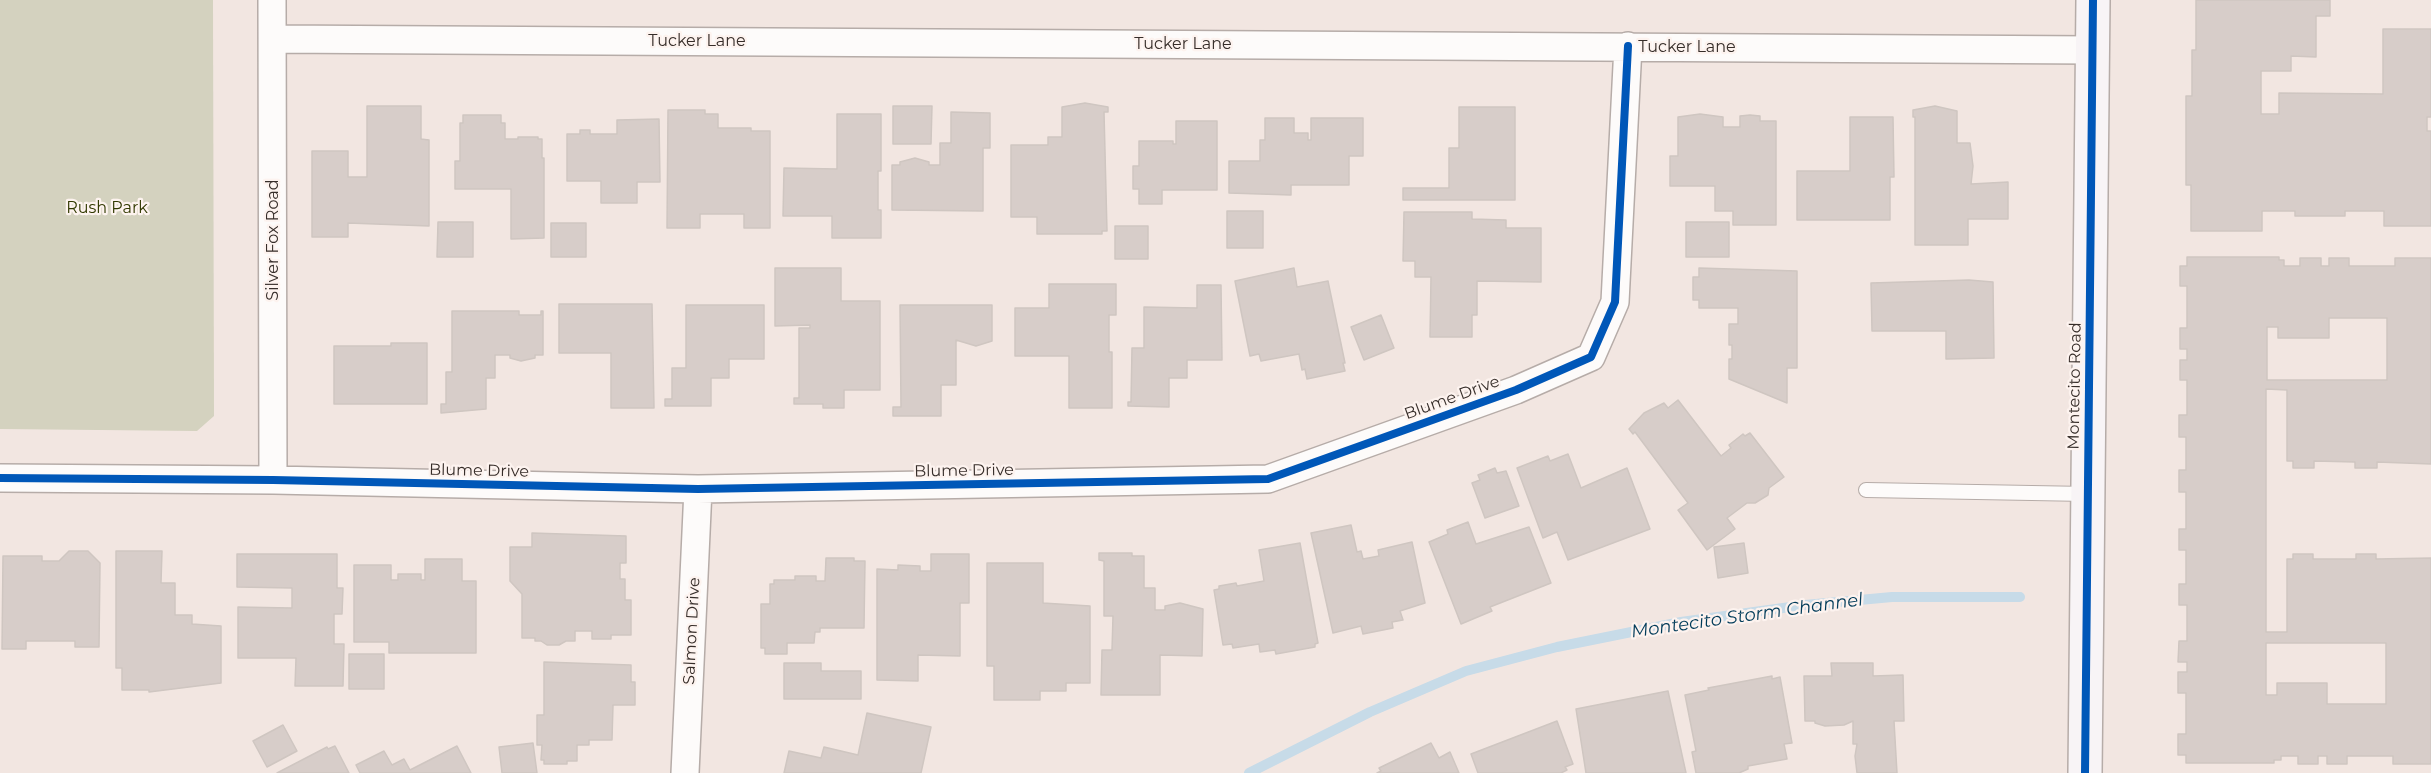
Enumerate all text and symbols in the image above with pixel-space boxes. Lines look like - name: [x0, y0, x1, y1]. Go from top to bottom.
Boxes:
- street label: Tucker Lane: [648, 31, 746, 51]
- street label: Tucker Lane: [1134, 34, 1232, 54]
- street label: Tucker Lane: [1638, 37, 1736, 57]
- street label: Silver Fox Road: [263, 179, 283, 301]
- park label: Rush Park: [66, 198, 148, 218]
- street label: Montecito Road: [2064, 322, 2086, 450]
- street label: Blume Drive: [1402, 372, 1502, 424]
- street label: Blume Drive: [429, 461, 529, 481]
- street label: Blume Drive: [914, 461, 1014, 481]
- street label: Salmon Drive: [680, 577, 704, 685]
- water label: Montecito Storm Channel: [1630, 589, 1864, 643]

